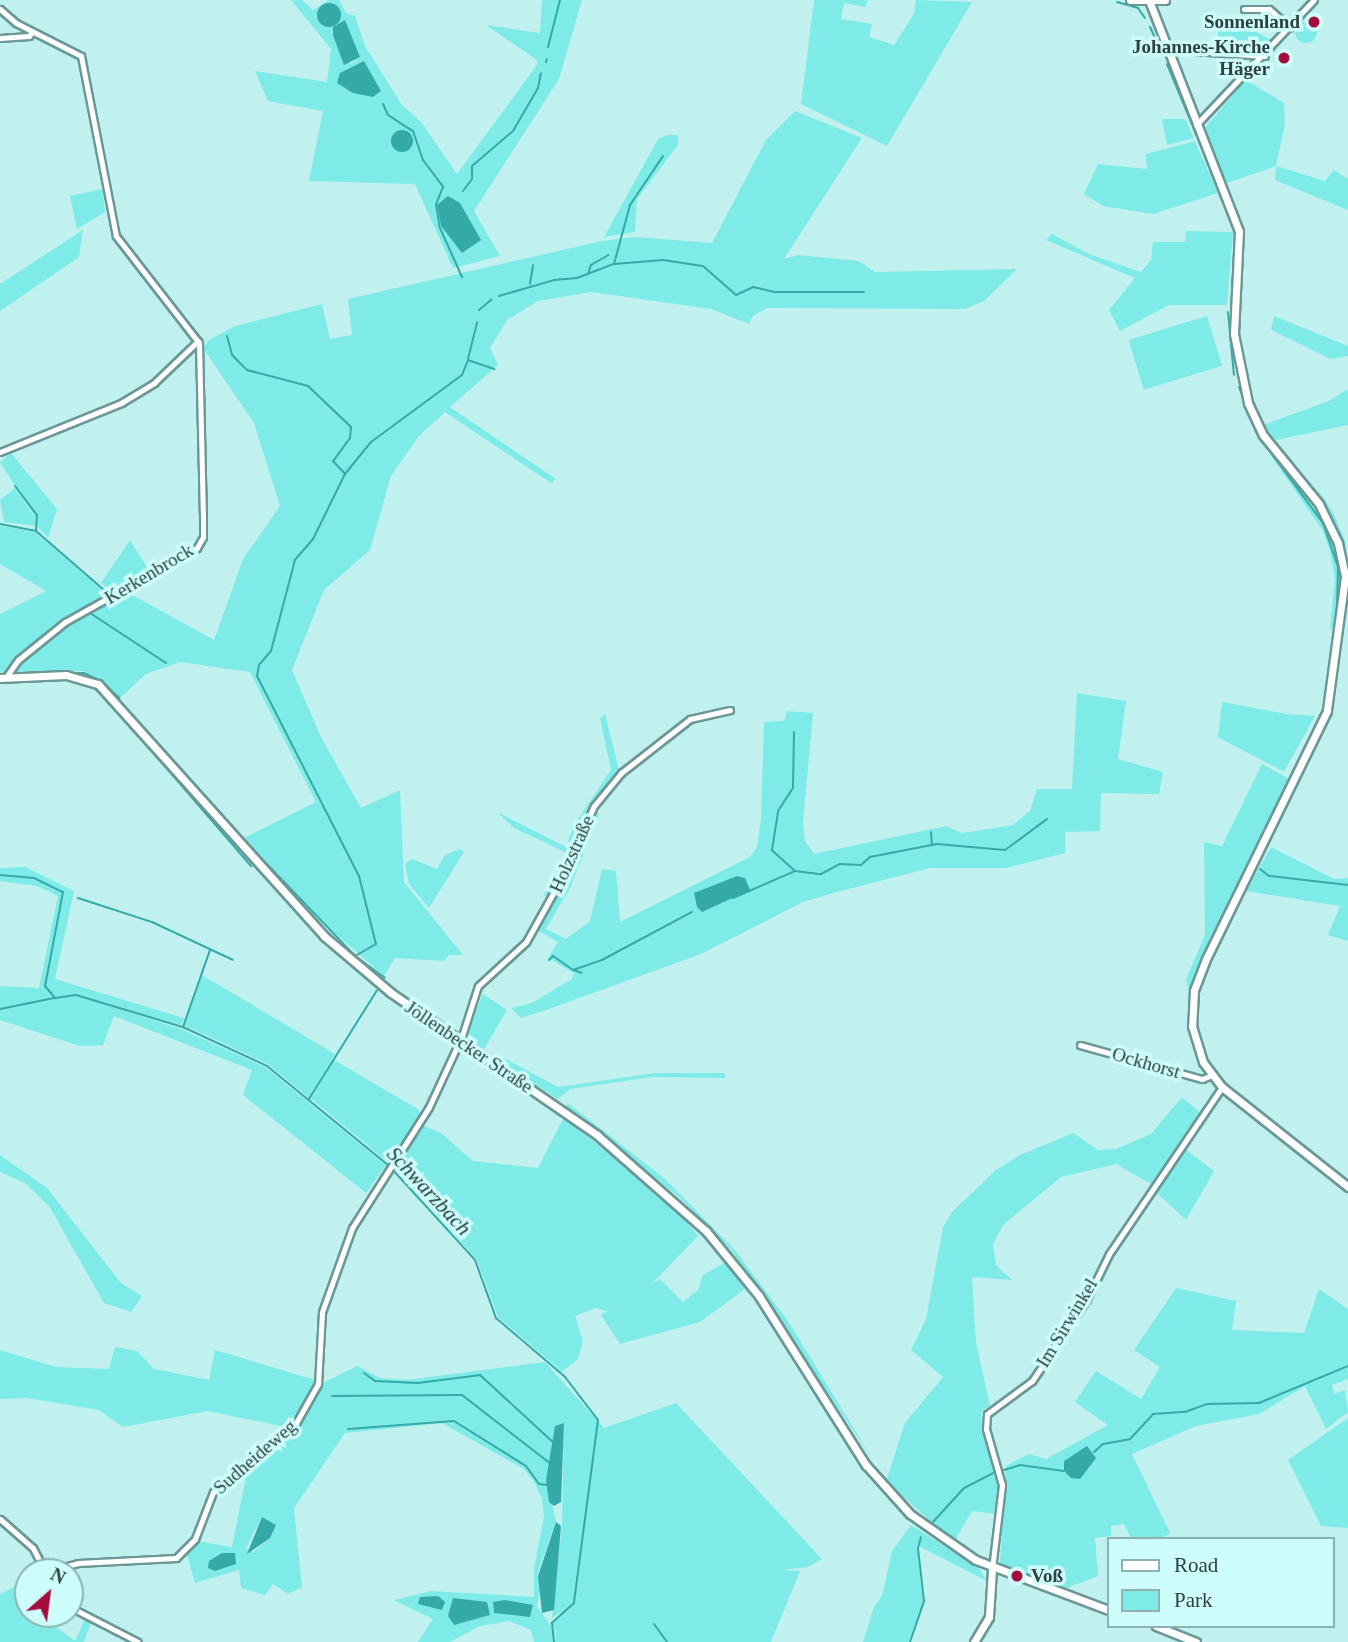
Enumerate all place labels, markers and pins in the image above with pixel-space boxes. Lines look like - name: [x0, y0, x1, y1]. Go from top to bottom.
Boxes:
- place label: Sonnenland: [1204, 11, 1300, 33]
- marker: Sonnenland: [1306, 14, 1322, 30]
- place label: Johannes-Kirche Häger: [1132, 36, 1270, 80]
- marker: Johannes-Kirche Häger: [1276, 50, 1292, 66]
- place label: Voß: [1031, 1565, 1063, 1587]
- marker: Voß: [1009, 1568, 1025, 1584]

